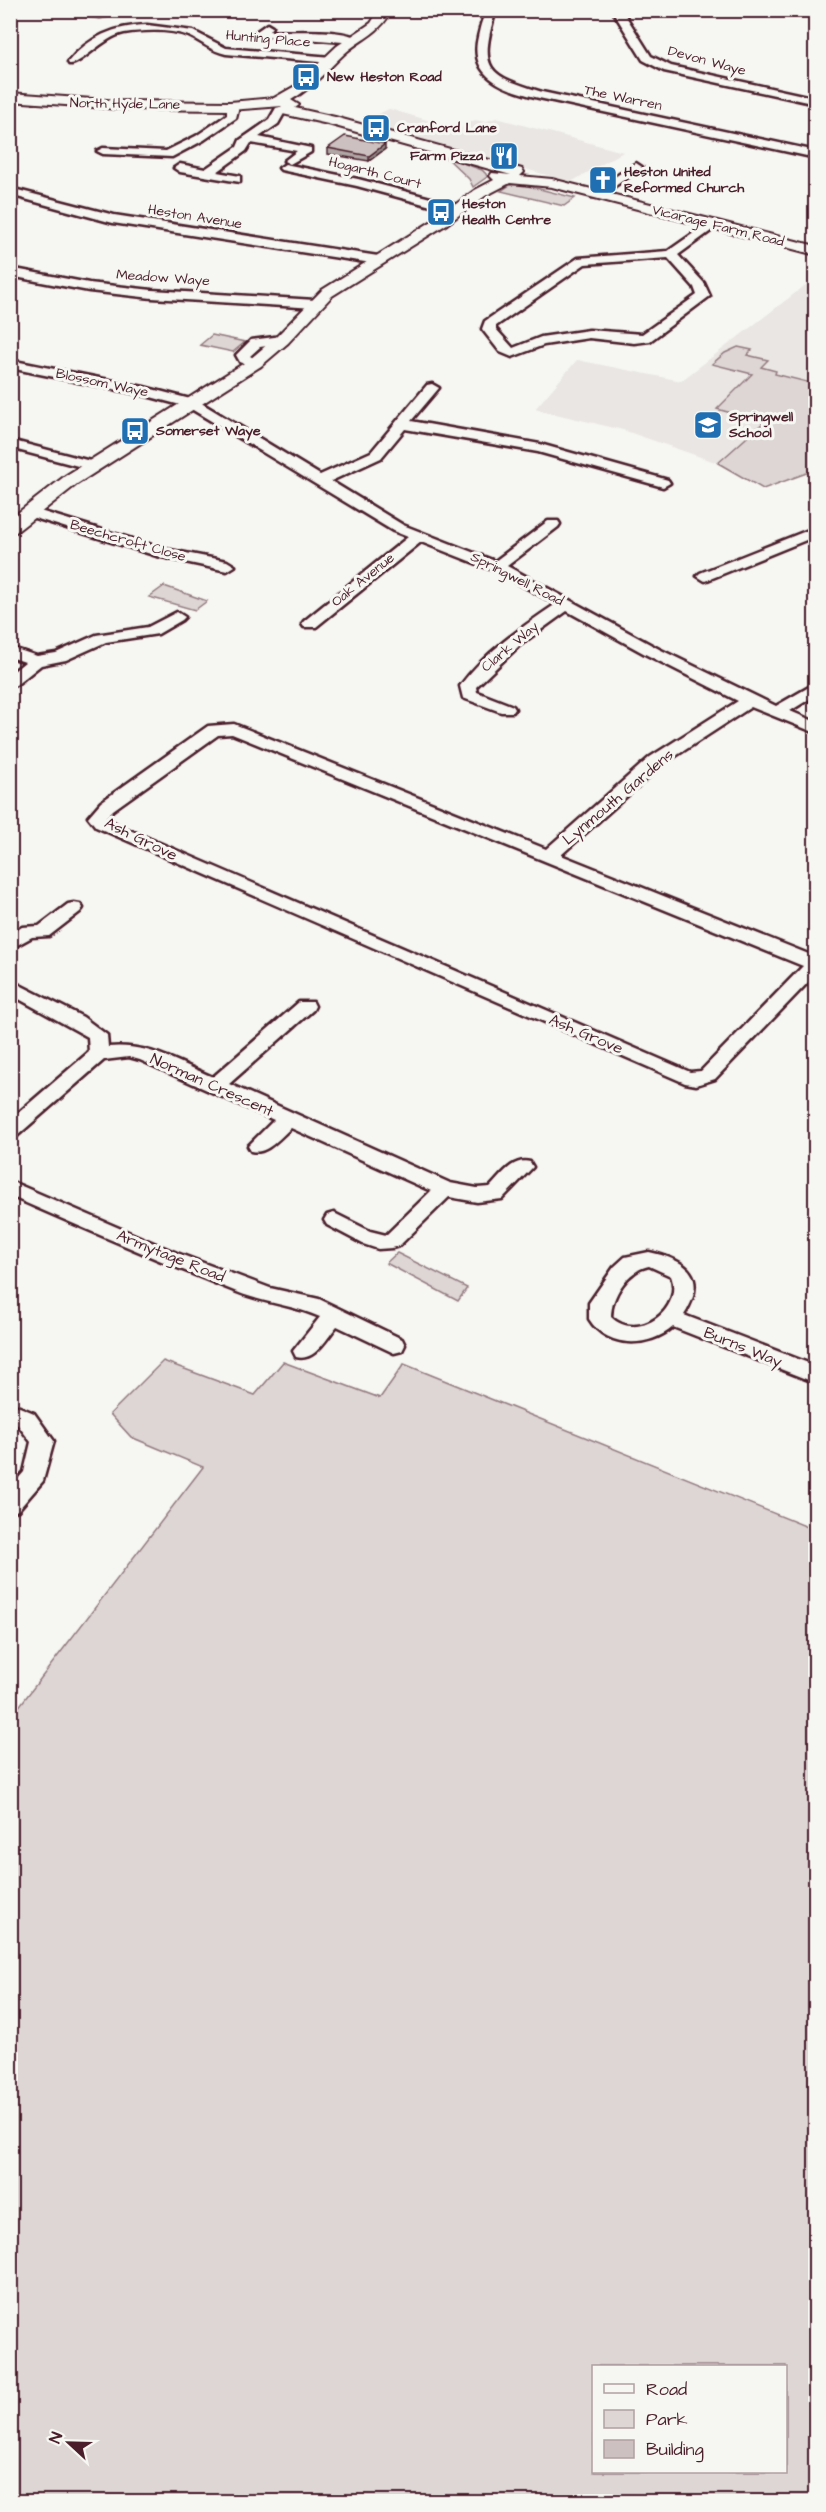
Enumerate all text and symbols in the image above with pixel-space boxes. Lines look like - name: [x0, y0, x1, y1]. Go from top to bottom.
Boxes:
- street label: Hunting Place: [225, 25, 312, 53]
- street label: Devon Waye: [666, 41, 749, 81]
- bus stop icon: New Heston Road: [290, 61, 322, 93]
- place label: New Heston Road: [327, 67, 442, 87]
- street label: The Warren: [582, 80, 664, 116]
- street label: North Hyde Lane: [70, 93, 181, 115]
- bus stop icon: Cranford Lane: [360, 112, 392, 144]
- place label: Cranford Lane: [397, 118, 497, 138]
- restaurant icon: Farm Pizza: [488, 140, 520, 172]
- place label: Farm Pizza: [410, 146, 484, 166]
- street label: Hogarth Court: [327, 152, 424, 194]
- place label: Heston United Reformed Church: [624, 162, 745, 198]
- church icon: Heston United Reformed Church: [587, 164, 619, 196]
- place label: Heston Health Centre: [462, 194, 551, 230]
- bus stop icon: Heston Health Centre: [425, 196, 457, 228]
- street label: Heston Avenue: [147, 200, 244, 234]
- street label: Vicarage Farm Road: [650, 200, 786, 252]
- street label: Meadow Waye: [116, 265, 211, 291]
- street label: Blossom Waye: [54, 363, 150, 403]
- place label: Springwell School: [728, 407, 794, 443]
- school or university icon: Springwell School: [692, 409, 724, 441]
- bus stop icon: Somerset Waye: [119, 415, 151, 447]
- place label: Somerset Waye: [155, 421, 261, 441]
- street label: Beechcroft Close: [68, 515, 189, 567]
- street label: Springwell Road: [467, 547, 567, 611]
- street label: Oak Avenue: [327, 548, 399, 612]
- street label: Clark Way: [477, 617, 543, 677]
- street label: Lynmouth Gardens: [558, 744, 679, 851]
- street label: Ash Grove: [101, 812, 181, 866]
- street label: Ash Grove: [546, 1009, 627, 1060]
- street label: Norman Crescent: [147, 1048, 278, 1122]
- street label: Armytage Road: [113, 1224, 228, 1289]
- street label: Burns Way: [700, 1321, 786, 1374]
- legend: [592, 2365, 787, 2473]
- text: Road: [646, 2377, 687, 2402]
- text: Park: [646, 2407, 688, 2432]
- north arrow: [39, 2413, 99, 2473]
- text: N: [44, 2429, 68, 2447]
- text: Building: [646, 2437, 704, 2463]

